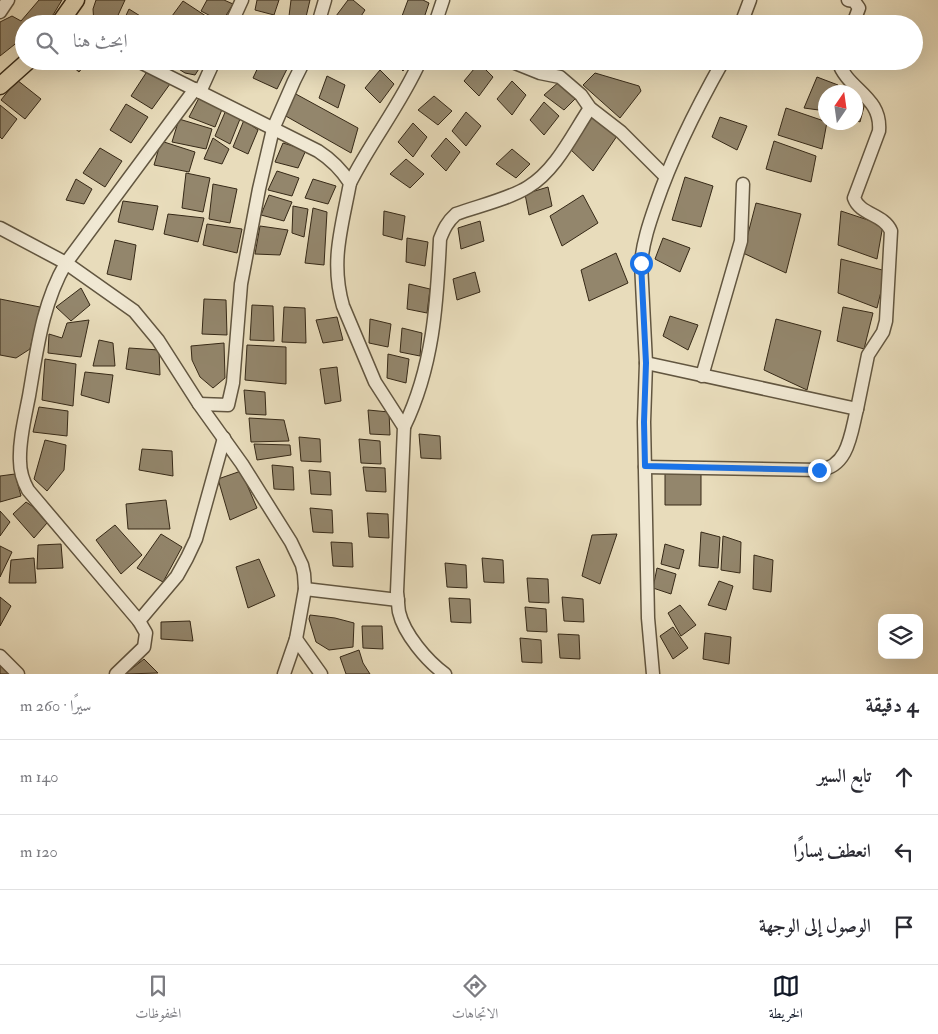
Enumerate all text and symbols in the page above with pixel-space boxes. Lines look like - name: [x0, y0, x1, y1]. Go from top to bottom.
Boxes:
- search box: [15, 15, 923, 70]
- icon: search: [33, 29, 61, 57]
- text: ابحث هنا: [73, 29, 128, 53]
- north arrow: [818, 85, 863, 130]
- route start: [630, 252, 653, 275]
- route end: [808, 459, 831, 482]
- map controls: [878, 614, 923, 659]
- button: layers: [878, 614, 923, 659]
- text: 4 دقيقة: [866, 692, 918, 719]
- text: سيرًا · 260 m: [20, 696, 91, 716]
- icon: ahead: [890, 763, 918, 791]
- text: تابع السير: [817, 764, 871, 788]
- text: 140 m: [20, 767, 58, 787]
- icon: left: [890, 838, 918, 866]
- text: انعطف يسارًا: [793, 839, 871, 863]
- text: 120 m: [20, 842, 58, 862]
- icon: arrive: [890, 913, 918, 941]
- text: الوصول إلى الوجهة: [759, 914, 871, 938]
- tab: المحفوظات: [135, 972, 181, 1027]
- tab: الاتجاهات: [452, 972, 498, 1027]
- tab: الخريطة: [769, 972, 803, 1027]

